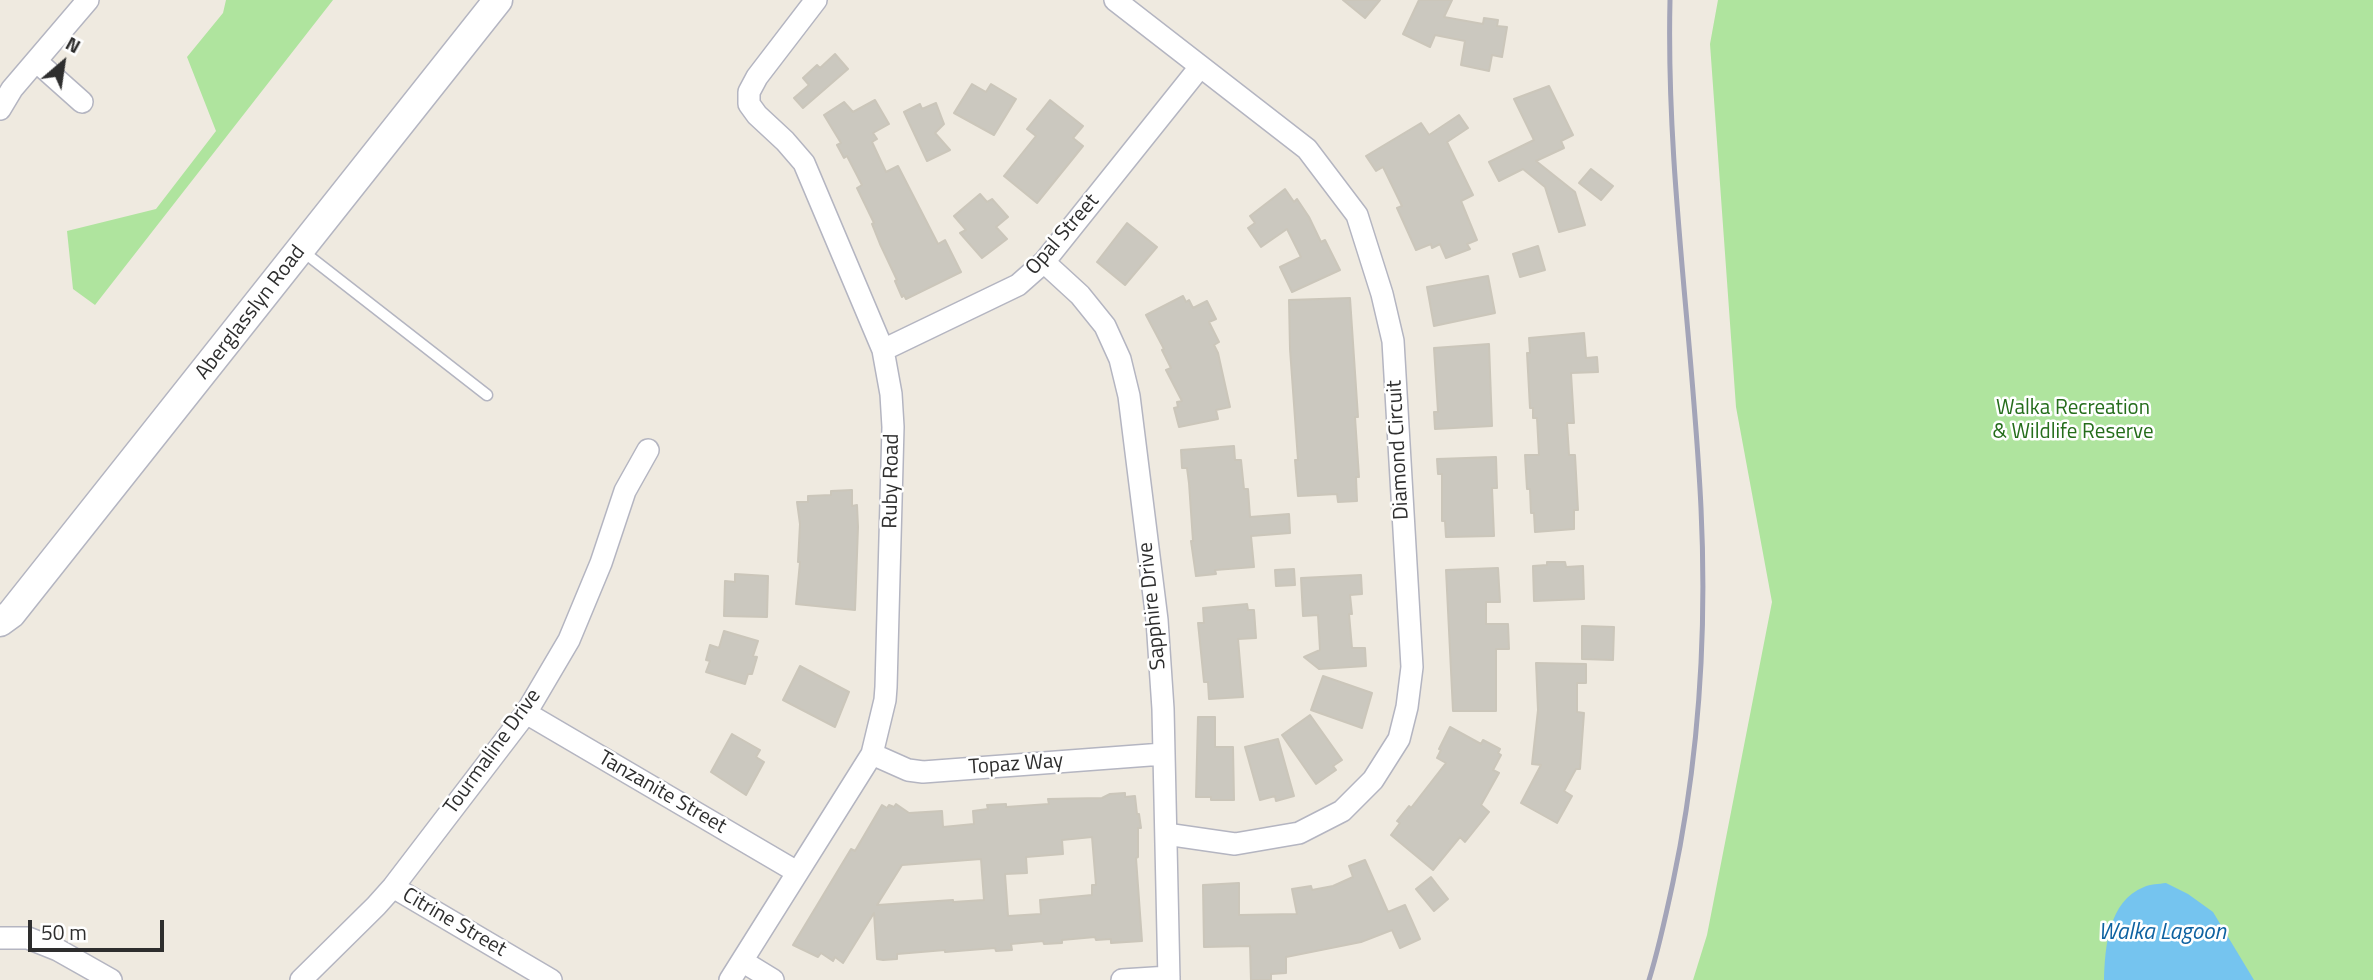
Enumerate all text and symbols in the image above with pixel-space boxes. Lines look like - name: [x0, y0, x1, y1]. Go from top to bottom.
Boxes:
- north arrow: [28, 28, 98, 98]
- text: N: [61, 28, 86, 60]
- street label: Opal Street: [1021, 189, 1105, 281]
- street label: Aberglasslyn Road: [191, 241, 311, 385]
- street label: Diamond Circuit: [1383, 380, 1415, 520]
- park label: Walka Recreation & Wildlife Reserve: [1992, 396, 2154, 446]
- street label: Ruby Road: [879, 433, 905, 529]
- street label: Sapphire Drive: [1134, 541, 1172, 671]
- street label: Tourmaline Drive: [439, 684, 547, 820]
- street label: Tanzanite Street: [593, 746, 731, 840]
- street label: Topaz Way: [968, 749, 1064, 781]
- street label: Citrine Street: [398, 883, 510, 963]
- scale bar: [32, 906, 168, 950]
- text: 50 m: [41, 916, 87, 948]
- water label: Walka Lagoon: [2098, 919, 2226, 947]

